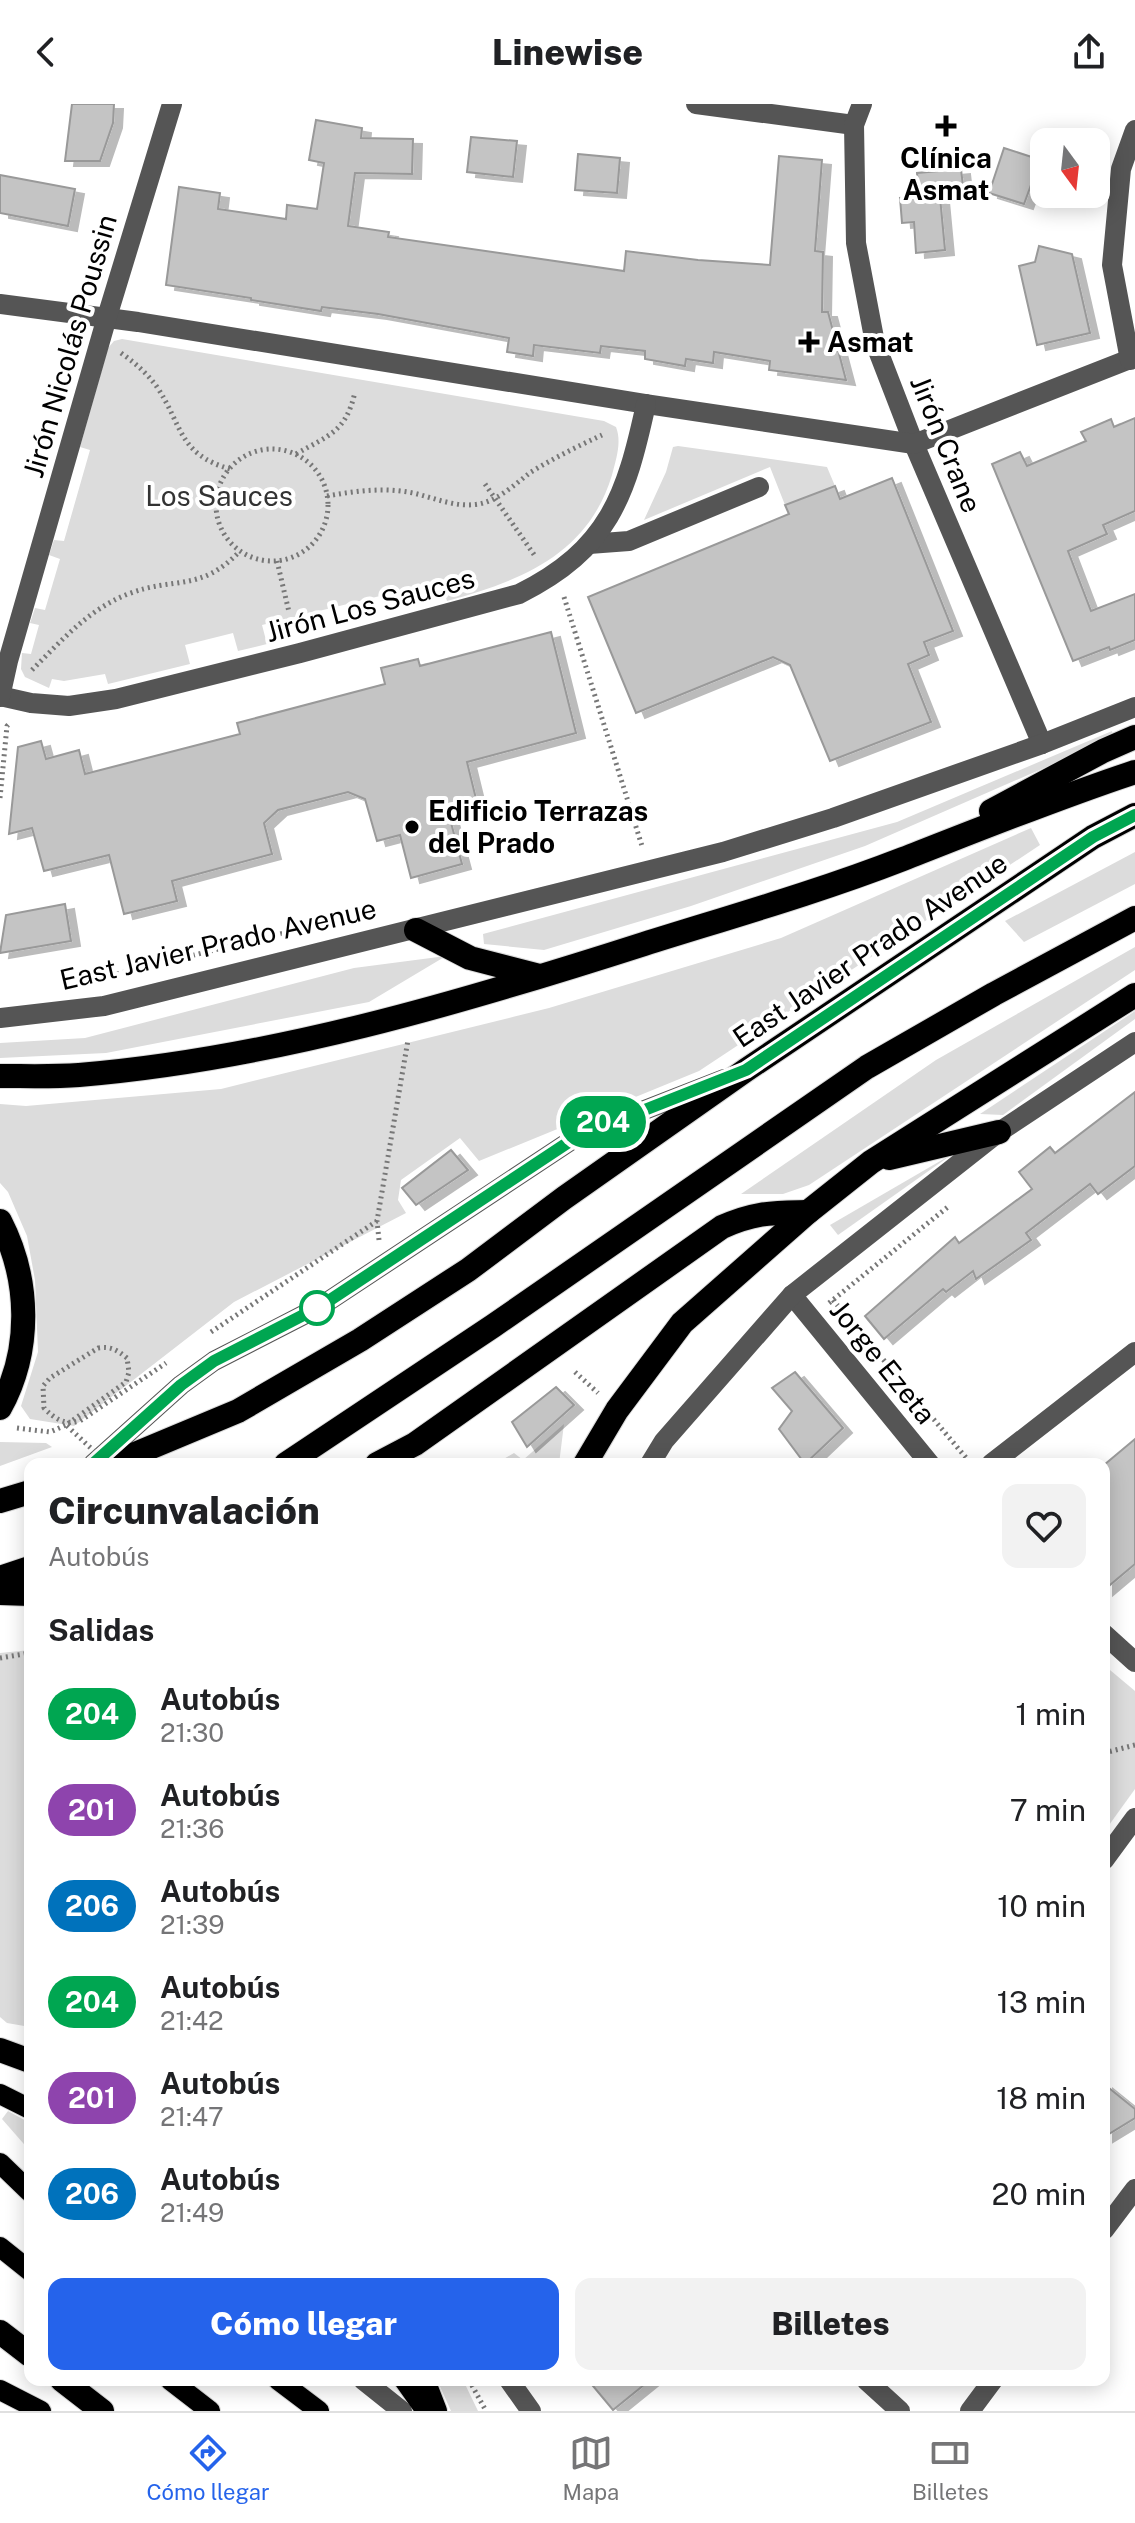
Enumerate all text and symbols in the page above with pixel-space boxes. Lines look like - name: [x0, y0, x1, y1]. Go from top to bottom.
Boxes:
- icon: back: [24, 30, 68, 74]
- icon: share: [1067, 30, 1111, 74]
- text: Linewise: [492, 31, 643, 73]
- marker: Clínica Asmat: [935, 115, 957, 137]
- north arrow: [1030, 128, 1110, 208]
- map controls: [1030, 128, 1110, 208]
- place label: Clínica Asmat: [900, 141, 992, 206]
- street label: Jirón Nicolás Poussin: [16, 210, 123, 481]
- place label: Asmat: [827, 325, 914, 358]
- marker: Asmat: [798, 331, 820, 353]
- street label: Jirón Crane: [904, 371, 989, 517]
- park label: Los Sauces: [145, 479, 293, 512]
- street label: Jirón Los Sauces: [262, 561, 478, 648]
- place label: Edificio Terrazas del Prado: [428, 794, 648, 859]
- marker: Edificio Terrazas del Prado: [403, 818, 421, 836]
- street label: East Javier Prado Avenue: [726, 845, 1013, 1054]
- street label: East Javier Prado Avenue: [56, 891, 379, 996]
- line badge: 204: [557, 1096, 649, 1148]
- text: 204: [576, 1105, 630, 1138]
- unlabelled marker: [300, 1291, 334, 1325]
- street label: Jorge Ezeta: [824, 1293, 943, 1430]
- button: heart: [1002, 1484, 1086, 1568]
- text: Circunvalación: [48, 1488, 320, 1533]
- text: Autobús: [48, 1541, 150, 1572]
- text: Salidas: [48, 1612, 154, 1648]
- text: Autobús: [160, 1681, 280, 1717]
- text: 1 min: [1016, 1696, 1086, 1732]
- text: 204: [65, 1697, 119, 1730]
- text: 21:30: [160, 1717, 224, 1748]
- text: Autobús: [160, 1777, 280, 1813]
- text: 7 min: [1010, 1792, 1086, 1828]
- text: 201: [68, 1793, 116, 1826]
- text: 21:36: [160, 1813, 224, 1844]
- text: Autobús: [160, 1873, 280, 1909]
- text: 10 min: [997, 1888, 1086, 1924]
- text: 206: [65, 1889, 119, 1922]
- text: 21:39: [160, 1909, 224, 1940]
- text: Autobús: [160, 1969, 280, 2005]
- text: 13 min: [997, 1984, 1086, 2020]
- text: 204: [65, 1985, 119, 2018]
- text: 21:42: [160, 2005, 224, 2036]
- text: Autobús: [160, 2065, 280, 2101]
- text: 18 min: [996, 2080, 1086, 2116]
- text: 201: [68, 2081, 116, 2114]
- text: 21:47: [160, 2101, 224, 2132]
- text: Autobús: [160, 2161, 280, 2197]
- text: 20 min: [992, 2176, 1086, 2212]
- text: 206: [65, 2177, 119, 2210]
- text: 21:49: [160, 2197, 224, 2228]
- button: Cómo llegar: [48, 2278, 559, 2370]
- button: Billetes: [575, 2278, 1086, 2370]
- tab: Cómo llegar: [146, 2431, 270, 2505]
- tab: Mapa: [562, 2431, 619, 2505]
- tab: Billetes: [912, 2431, 989, 2505]

